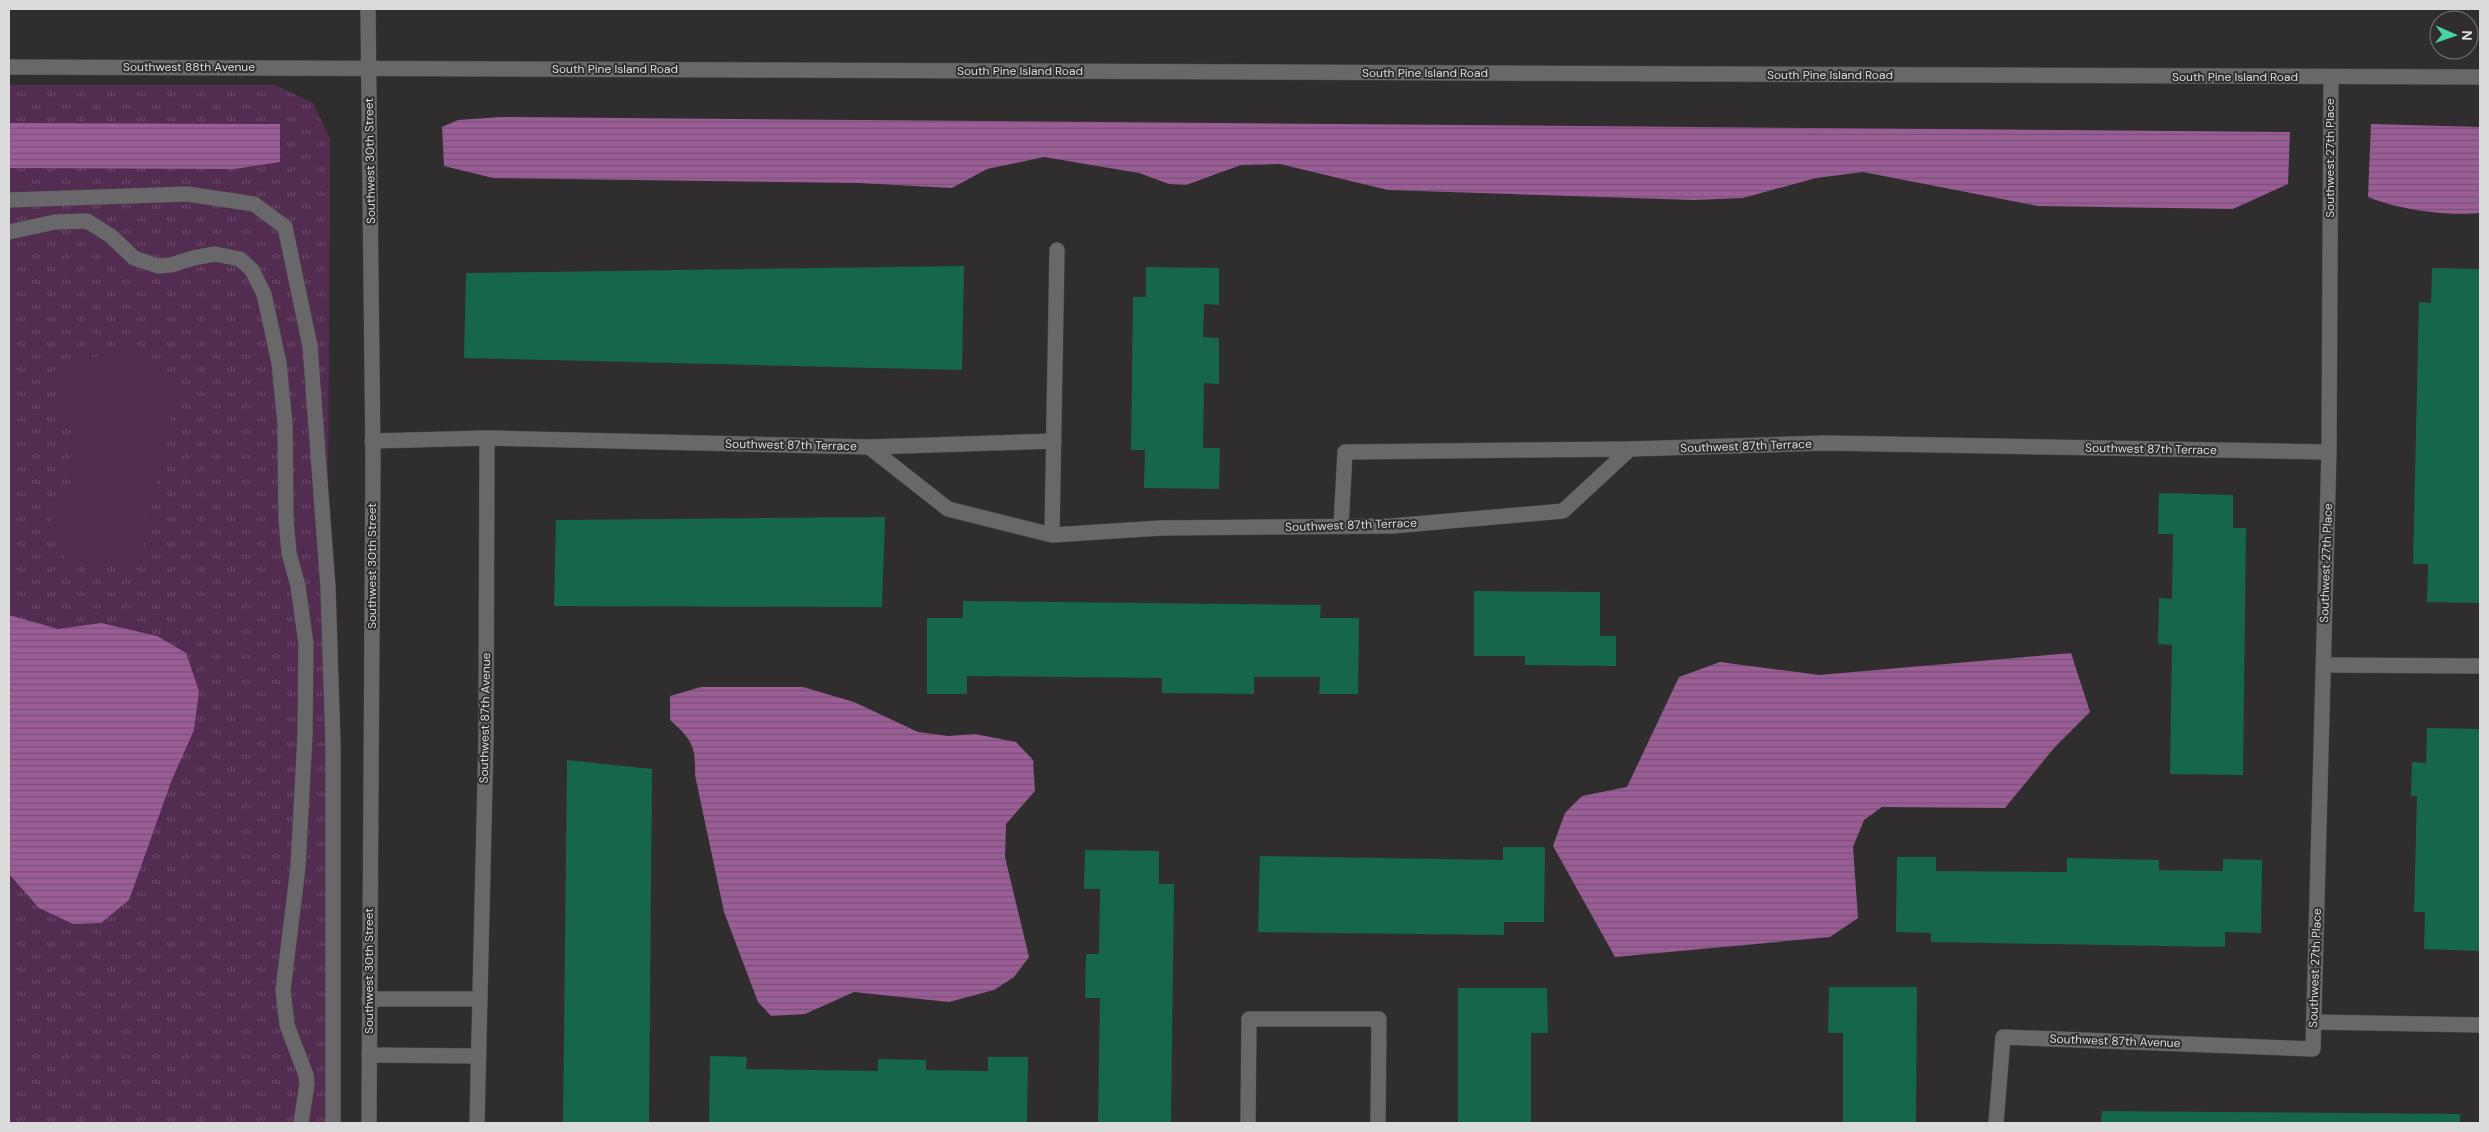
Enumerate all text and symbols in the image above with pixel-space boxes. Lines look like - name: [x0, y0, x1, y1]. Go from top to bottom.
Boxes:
- north arrow: [2429, 10, 2479, 60]
- text: N: [2458, 30, 2476, 41]
- street label: Southwest 88th Avenue: [123, 59, 255, 75]
- street label: South Pine Island Road: [552, 61, 678, 77]
- street label: South Pine Island Road: [957, 63, 1083, 79]
- street label: South Pine Island Road: [1362, 65, 1488, 81]
- street label: South Pine Island Road: [1767, 67, 1893, 83]
- street label: South Pine Island Road: [2172, 69, 2298, 85]
- street label: Southwest 30th Street: [361, 98, 379, 224]
- street label: Southwest 27th Place: [2322, 98, 2338, 218]
- street label: Southwest 87th Terrace: [725, 436, 857, 454]
- street label: Southwest 87th Terrace: [1680, 436, 1812, 456]
- street label: Southwest 87th Terrace: [2085, 440, 2217, 458]
- street label: Southwest 30th Street: [364, 503, 380, 629]
- street label: Southwest 27th Place: [2316, 503, 2336, 623]
- street label: Southwest 87th Terrace: [1285, 515, 1417, 535]
- street label: Southwest 87th Avenue: [476, 652, 494, 784]
- street label: Southwest 30th Street: [361, 908, 377, 1034]
- street label: Southwest 27th Place: [2305, 908, 2325, 1028]
- street label: Southwest 87th Avenue: [2049, 1031, 2181, 1051]

